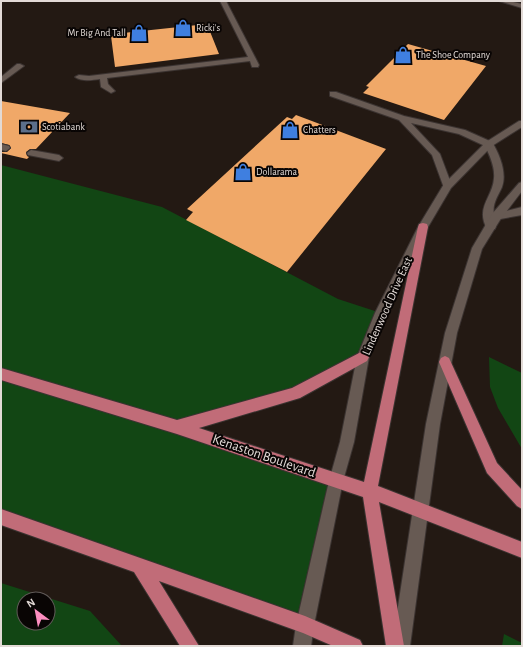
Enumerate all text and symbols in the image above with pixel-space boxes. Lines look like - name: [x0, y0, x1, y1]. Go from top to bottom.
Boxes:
- shop icon: Ricki's: [173, 18, 193, 38]
- shop icon: Mr Big And Tall: [129, 23, 149, 43]
- place label: Ricki's: [196, 23, 220, 33]
- place label: Mr Big And Tall: [68, 28, 126, 38]
- shop icon: The Shoe Company: [393, 45, 413, 65]
- place label: The Shoe Company: [416, 50, 491, 60]
- bank icon: Scotiabank: [19, 117, 39, 137]
- shop icon: Chatters: [280, 120, 300, 140]
- place label: Scotiabank: [42, 122, 85, 132]
- place label: Chatters: [303, 125, 336, 135]
- shop icon: Dollarama: [233, 162, 253, 182]
- place label: Dollarama: [256, 167, 297, 177]
- street label: Lindenwood Drive East: [360, 255, 414, 357]
- street label: Kenaston Boulevard: [211, 432, 317, 480]
- north arrow: [16, 591, 56, 631]
- text: N: [25, 596, 37, 610]

